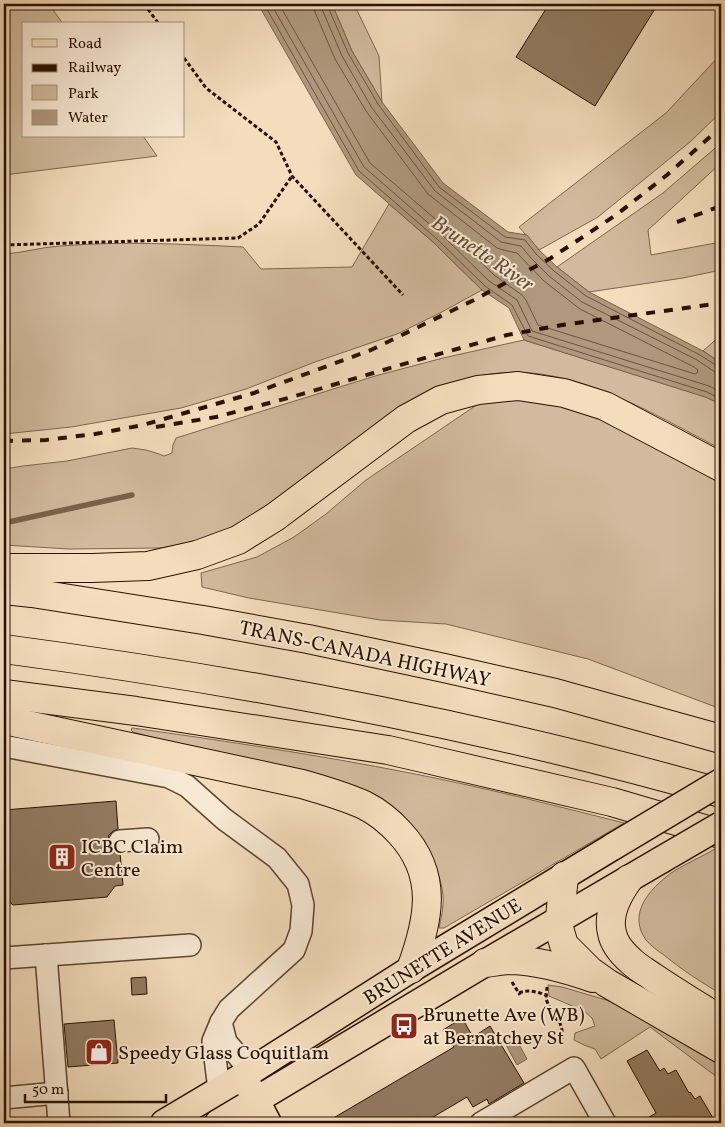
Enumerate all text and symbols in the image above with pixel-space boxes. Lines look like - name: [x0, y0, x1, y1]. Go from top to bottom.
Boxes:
- legend: [22, 22, 185, 138]
- text: Road: [68, 34, 102, 55]
- text: Railway: [68, 58, 121, 79]
- text: Park: [68, 84, 99, 105]
- text: Water: [68, 108, 108, 129]
- water label: Brunette River: [425, 209, 539, 299]
- street label: TRANS-CANADA HIGHWAY: [236, 615, 493, 695]
- place label: ICBC Claim Centre: [81, 834, 183, 885]
- building icon: ICBC Claim Centre: [47, 842, 77, 872]
- street label: BRUNETTE AVENUE: [358, 893, 528, 1013]
- place label: Brunette Ave (WB) at Bernatchey St: [423, 1002, 585, 1053]
- bus stop icon: Brunette Ave (WB) at Bernatchey St: [389, 1011, 419, 1041]
- shop icon: Speedy Glass Coquitlam: [84, 1037, 114, 1067]
- place label: Speedy Glass Coquitlam: [118, 1040, 329, 1068]
- scale bar: [25, 1072, 166, 1104]
- text: 50 m: [32, 1080, 64, 1101]

